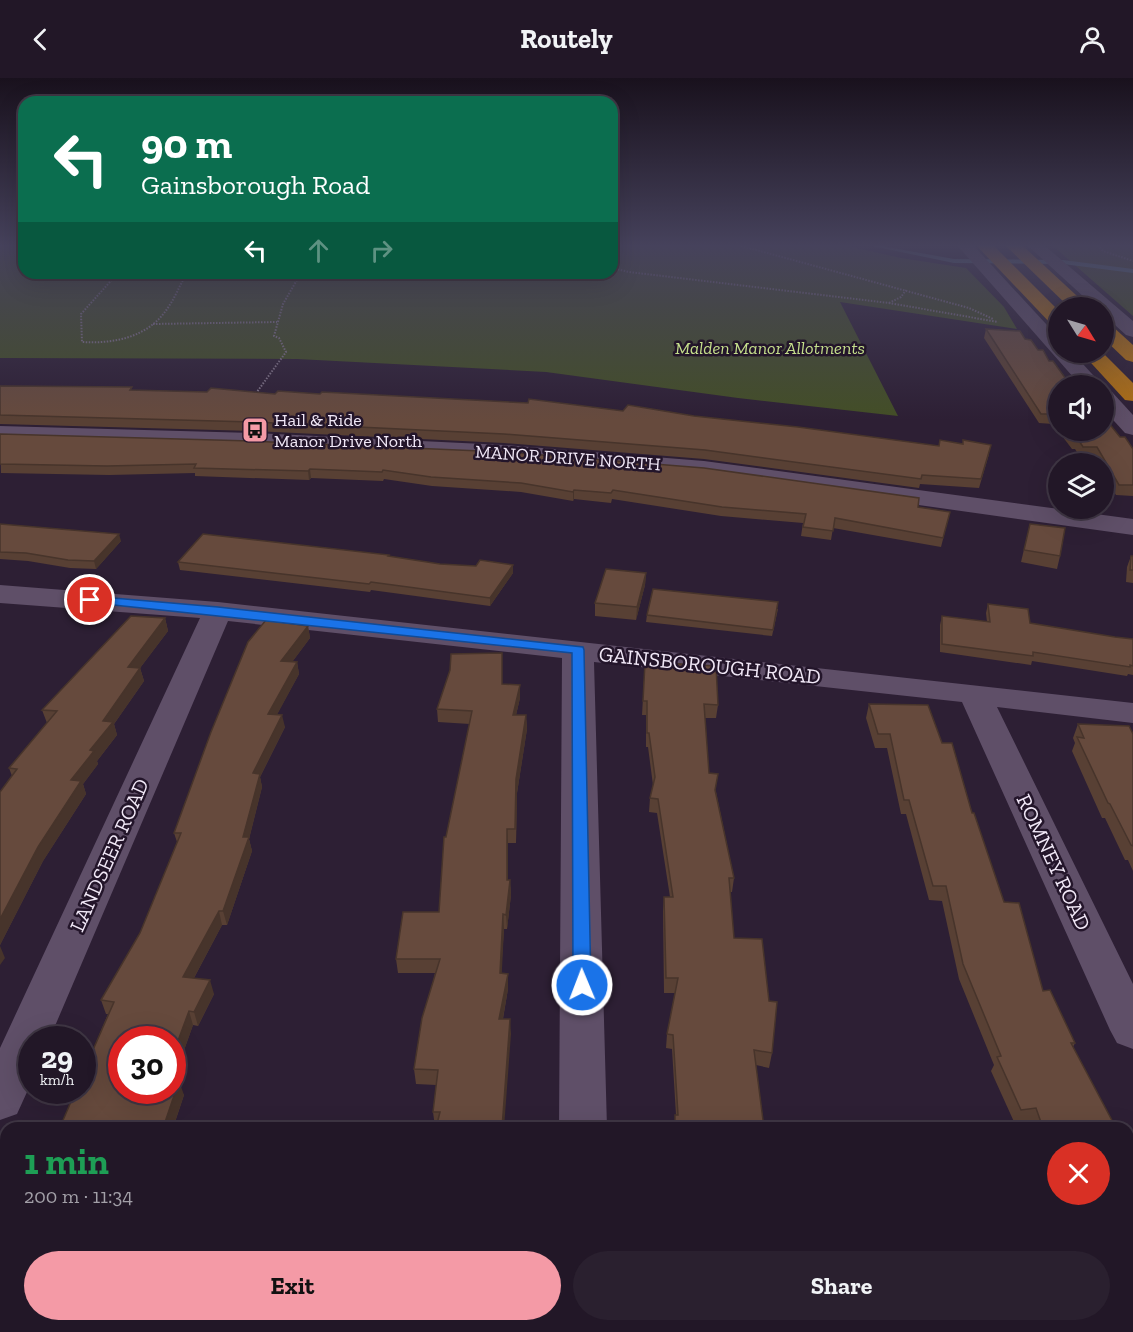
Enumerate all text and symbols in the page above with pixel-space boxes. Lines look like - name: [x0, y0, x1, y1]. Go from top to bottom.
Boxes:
- icon: back: [24, 23, 57, 56]
- text: Routely: [520, 23, 613, 55]
- icon: person: [1076, 23, 1109, 56]
- text: 90 m: [141, 118, 232, 169]
- icon: left: [42, 120, 120, 198]
- text: Gainsborough Road: [141, 169, 370, 201]
- icon: left: [239, 234, 272, 267]
- icon: ahead: [302, 234, 335, 267]
- icon: right: [365, 234, 398, 267]
- north arrow: [1048, 297, 1114, 363]
- map controls: [1048, 297, 1114, 519]
- park label: Malden Manor Allotments: [675, 337, 865, 359]
- button: sound: [1048, 375, 1114, 441]
- place label: Hail & Ride Manor Drive North: [274, 409, 422, 452]
- bus stop icon: Hail & Ride Manor Drive North: [240, 415, 270, 445]
- street label: MANOR DRIVE NORTH: [474, 441, 662, 475]
- button: layers: [1048, 453, 1114, 519]
- pin: [64, 574, 115, 625]
- icon: arrive: [73, 583, 106, 616]
- street label: GAINSBOROUGH ROAD: [598, 641, 822, 689]
- street label: LANDSEER ROAD: [64, 775, 154, 935]
- street label: ROMNEY ROAD: [1012, 790, 1096, 934]
- position arrow: [550, 953, 614, 1017]
- speed limit sign: 30: [108, 1026, 186, 1104]
- text: 29: [41, 1040, 73, 1076]
- text: km/h: [40, 1071, 74, 1089]
- text: 1 min: [24, 1140, 109, 1183]
- button: close: [1047, 1142, 1110, 1205]
- text: 200 m · 11:34: [24, 1184, 133, 1208]
- button: Exit: [24, 1251, 561, 1320]
- button: Share: [573, 1251, 1110, 1320]

